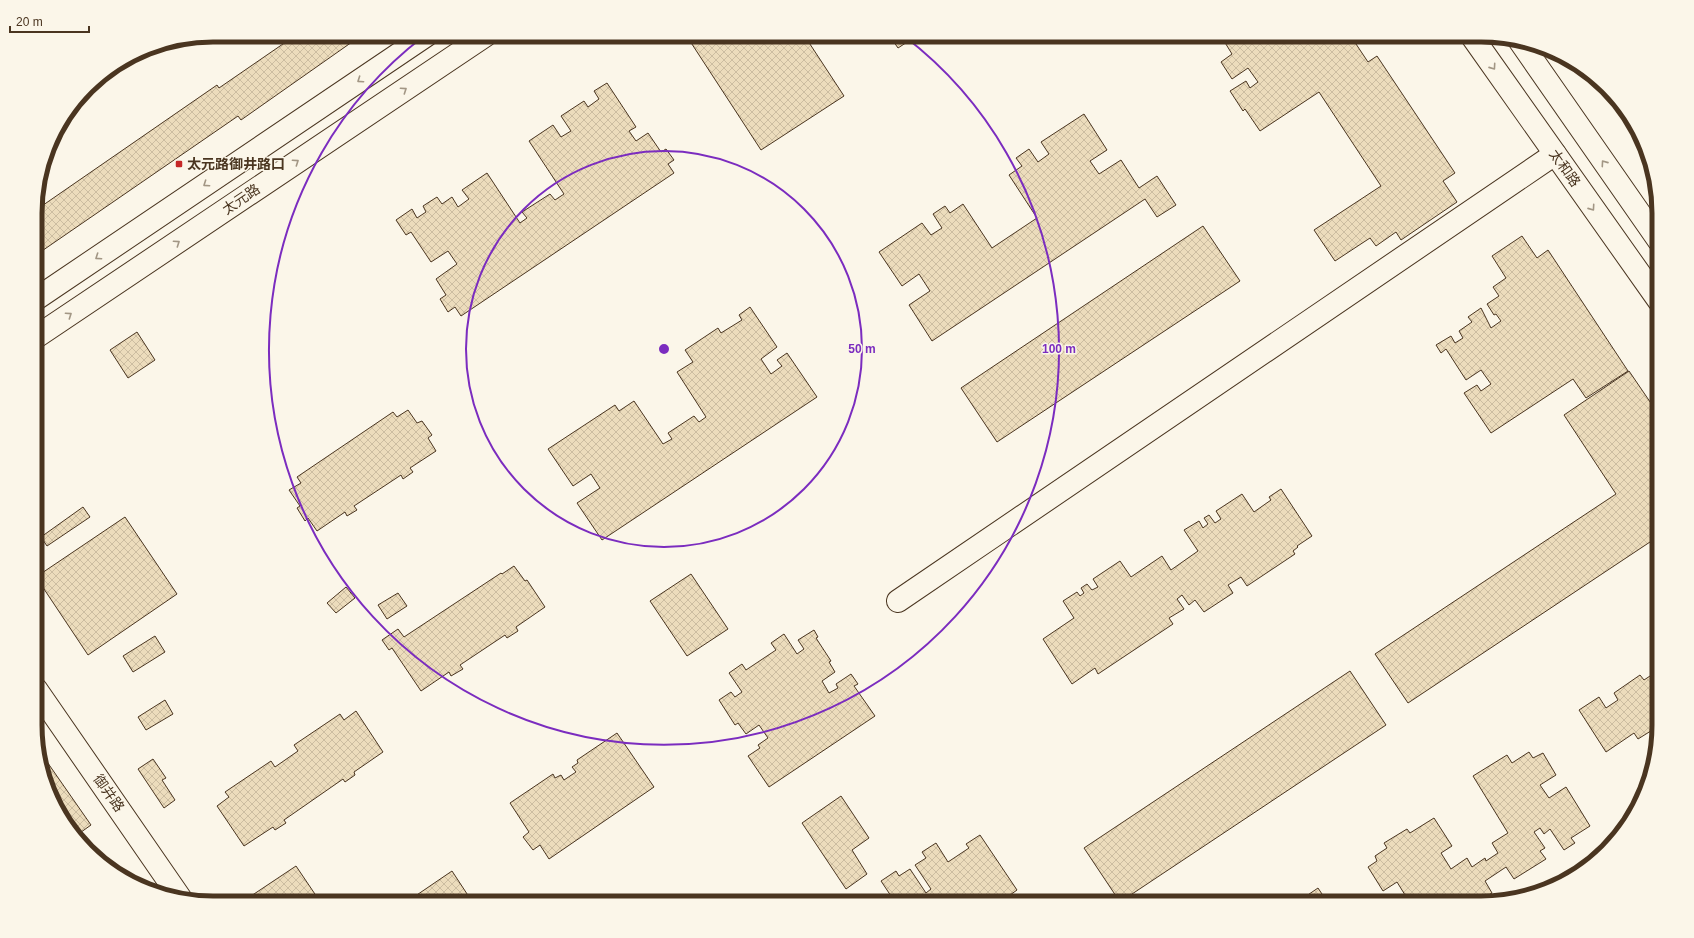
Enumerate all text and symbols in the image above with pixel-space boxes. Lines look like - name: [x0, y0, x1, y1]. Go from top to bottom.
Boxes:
- scale bar: [10, 8, 89, 34]
- text: 20 m: [16, 15, 43, 29]
- one-way arrow: [1488, 63, 1496, 70]
- one-way arrow: [357, 75, 364, 83]
- one-way arrow: [400, 88, 407, 95]
- street label: 太和路: [1546, 146, 1584, 190]
- place label: 太元路御井路口: [187, 156, 285, 172]
- marker: 太元路御井路口: [174, 159, 184, 169]
- one-way arrow: [292, 160, 299, 167]
- one-way arrow: [1601, 160, 1609, 167]
- one-way arrow: [203, 180, 210, 187]
- street label: 太元路: [219, 181, 263, 217]
- one-way arrow: [1587, 203, 1594, 210]
- one-way arrow: [173, 240, 180, 248]
- one-way arrow: [95, 252, 102, 260]
- one-way arrow: [65, 312, 72, 320]
- centre of rings: [657, 342, 671, 356]
- text: 50 m: [848, 342, 876, 356]
- text: 100 m: [1042, 342, 1076, 356]
- street label: 御井路: [90, 771, 128, 815]

